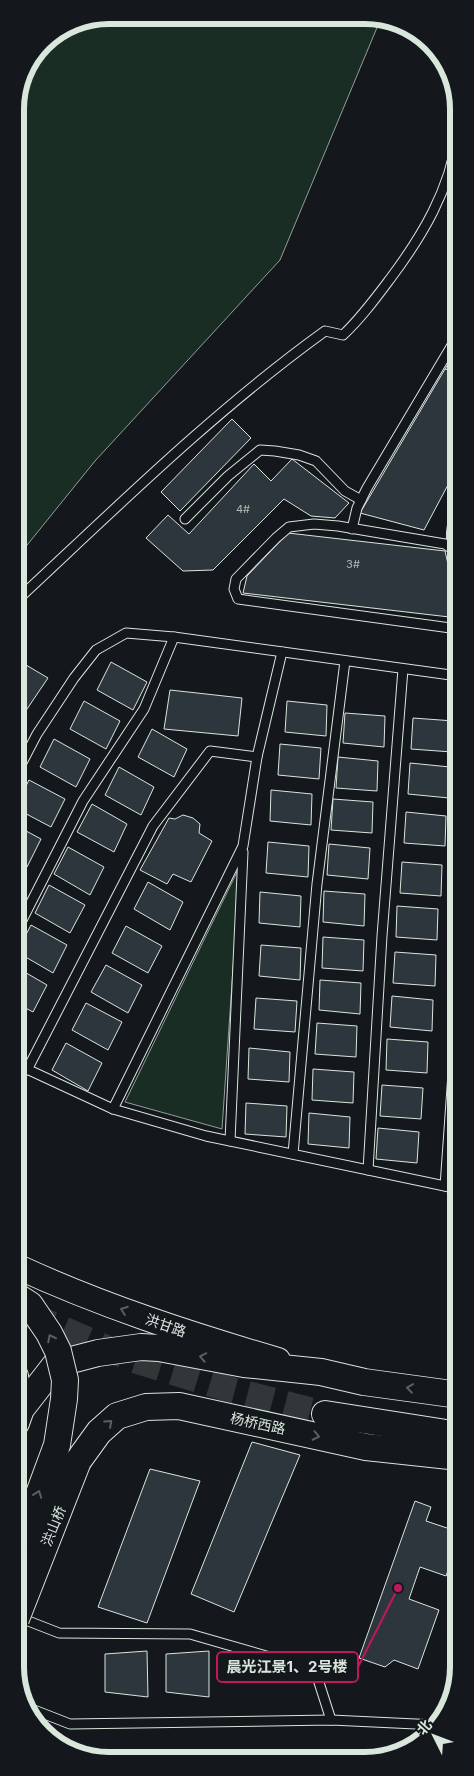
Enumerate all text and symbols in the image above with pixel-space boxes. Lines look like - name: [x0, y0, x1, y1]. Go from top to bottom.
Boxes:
- house number: 4#: [236, 502, 250, 516]
- house number: 3#: [346, 557, 360, 571]
- one-way arrow: [121, 1306, 129, 1316]
- street label: 洪甘路: [143, 1310, 189, 1340]
- one-way arrow: [47, 1334, 57, 1343]
- one-way arrow: [199, 1352, 208, 1362]
- one-way arrow: [406, 1383, 414, 1394]
- street label: 杨桥西路: [229, 1409, 287, 1437]
- one-way arrow: [103, 1420, 112, 1429]
- one-way arrow: [312, 1430, 321, 1441]
- one-way arrow: [32, 1490, 42, 1499]
- street label: 洪山桥: [37, 1503, 69, 1549]
- callout: 晨光江景1、2号楼: [217, 1652, 358, 1682]
- text: 晨光江景1、2号楼: [227, 1657, 347, 1676]
- north arrow: [409, 1711, 459, 1761]
- text: 北: [413, 1716, 435, 1738]

